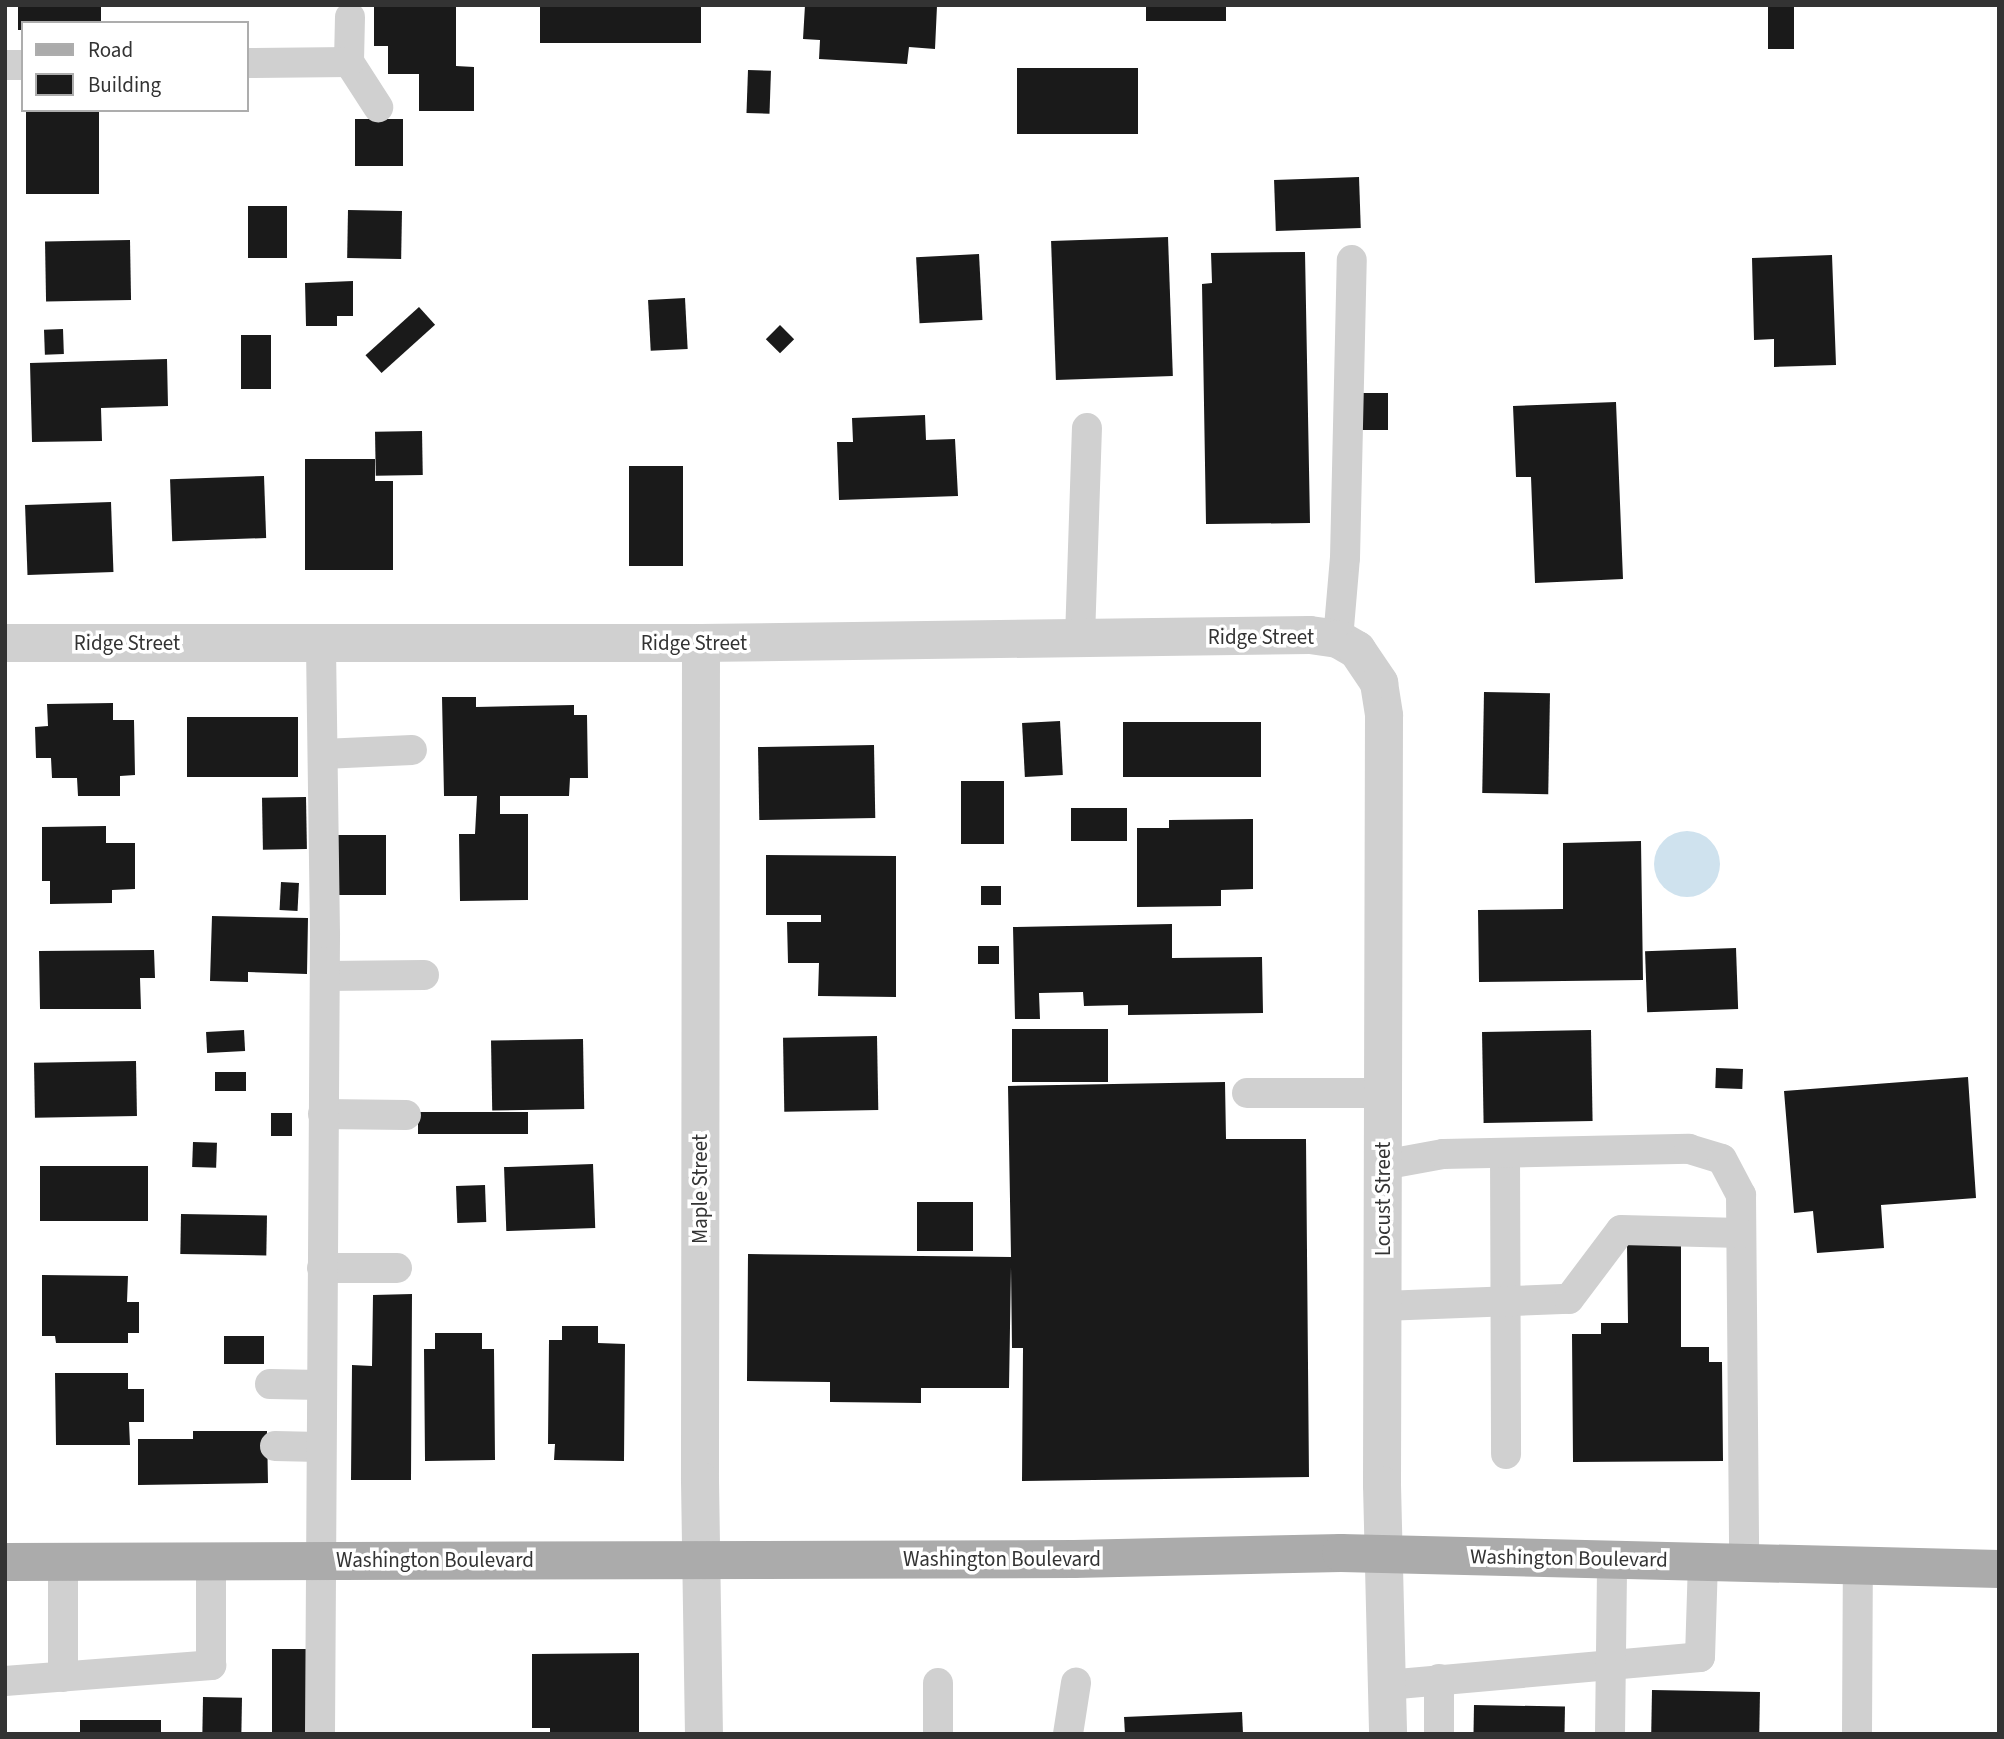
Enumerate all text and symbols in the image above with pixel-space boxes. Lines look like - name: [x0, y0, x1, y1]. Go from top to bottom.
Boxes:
- legend: [21, 21, 248, 112]
- text: Road: [88, 35, 133, 65]
- text: Building: [88, 70, 161, 100]
- street label: Ridge Street: [1208, 624, 1314, 650]
- street label: Ridge Street: [74, 630, 180, 656]
- street label: Ridge Street: [641, 630, 747, 656]
- street label: Maple Street: [687, 1134, 713, 1244]
- street label: Locust Street: [1370, 1142, 1396, 1256]
- street label: Washington Boulevard: [1470, 1544, 1668, 1572]
- street label: Washington Boulevard: [903, 1546, 1101, 1572]
- street label: Washington Boulevard: [336, 1547, 534, 1573]

